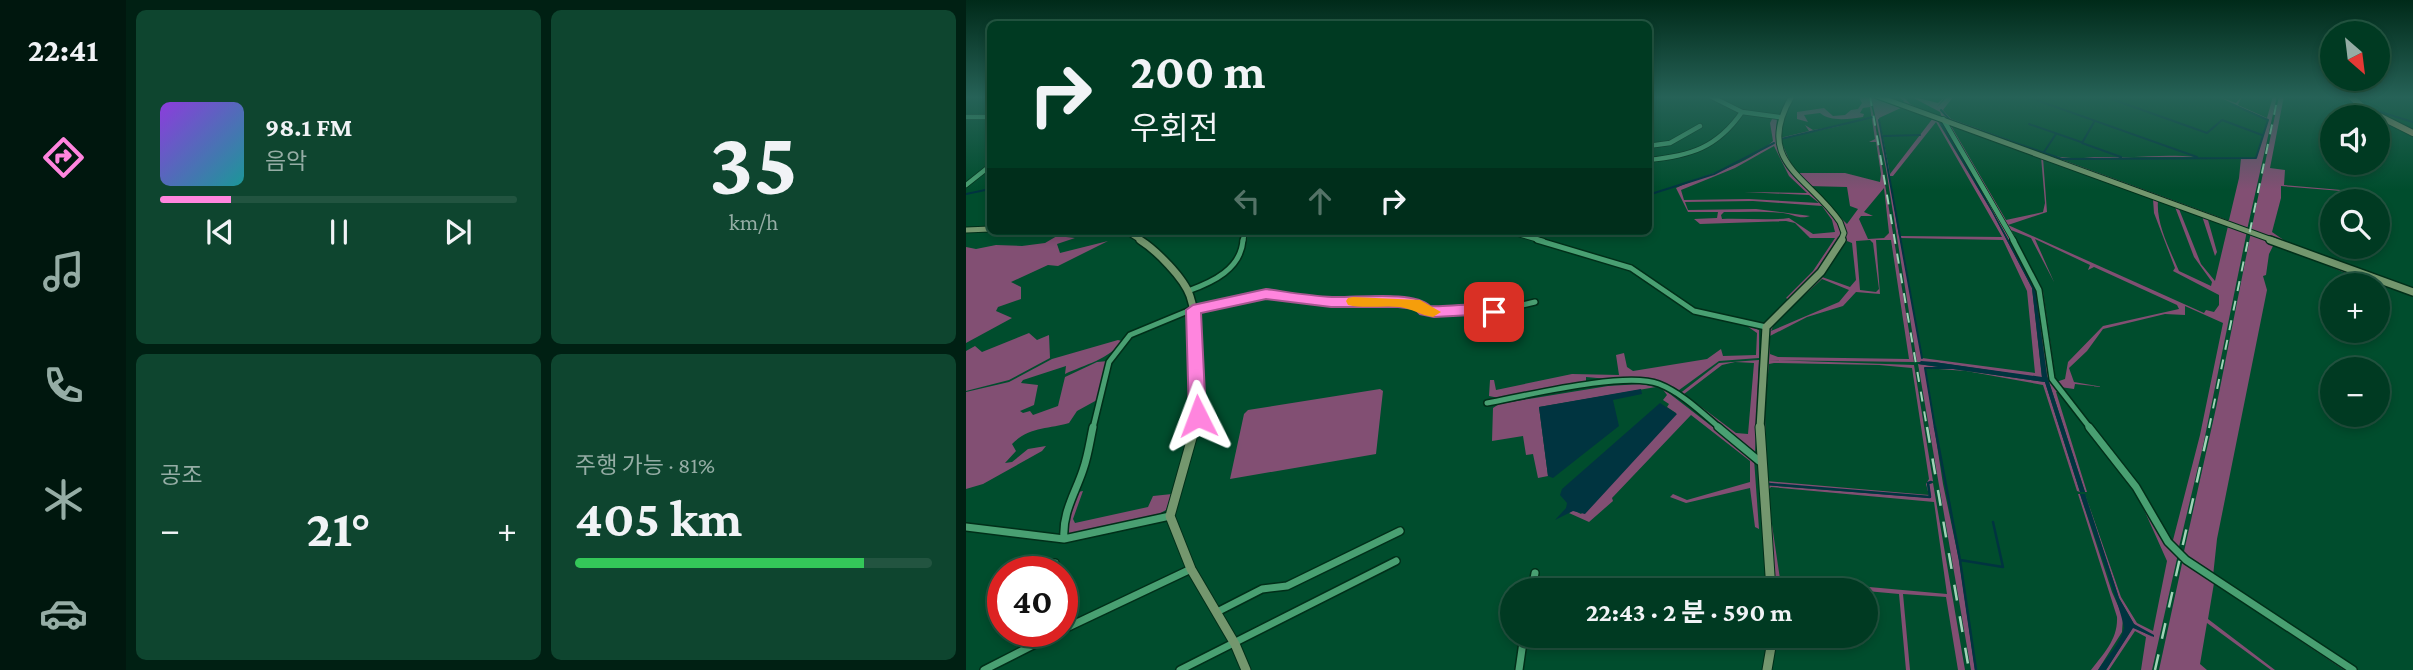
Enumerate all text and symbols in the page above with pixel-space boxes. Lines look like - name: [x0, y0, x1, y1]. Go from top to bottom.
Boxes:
- north arrow: [2320, 21, 2390, 91]
- map controls: [2320, 21, 2390, 427]
- text: 22:41: [28, 32, 98, 68]
- text: 200 m: [1130, 44, 1265, 99]
- icon: right: [1015, 49, 1106, 140]
- button: sound: [2320, 105, 2390, 175]
- text: 우회전: [1130, 110, 1218, 146]
- text: 35: [709, 112, 798, 214]
- text: 98.1 FM: [265, 113, 352, 142]
- icon: directions: [39, 133, 88, 182]
- text: 음악: [265, 148, 307, 174]
- icon: left: [1228, 182, 1266, 220]
- icon: ahead: [1301, 182, 1339, 220]
- icon: right: [1374, 182, 1412, 220]
- button: search: [2320, 189, 2390, 259]
- text: km/h: [729, 209, 778, 235]
- icon: previous: [201, 213, 239, 251]
- icon: pause: [320, 213, 358, 251]
- icon: next: [439, 213, 477, 251]
- icon: music: [39, 247, 88, 296]
- button: +: [2320, 273, 2390, 343]
- pin: [1464, 282, 1524, 342]
- icon: arrive: [1475, 293, 1513, 331]
- button: −: [2320, 357, 2390, 427]
- icon: phone: [39, 361, 88, 410]
- position arrow: [1161, 379, 1235, 453]
- text: 주행 가능 · 81%: [575, 452, 715, 478]
- text: 공조: [160, 462, 202, 488]
- icon: climate: [39, 475, 88, 524]
- text: 405 km: [575, 489, 742, 547]
- text: 21°: [306, 499, 371, 557]
- text: −: [160, 508, 180, 550]
- text: +: [497, 508, 517, 550]
- speed limit sign: 40: [987, 556, 1078, 647]
- icon: car: [39, 589, 88, 638]
- text: 22:43 · 2 분 · 590 m: [1586, 598, 1792, 627]

